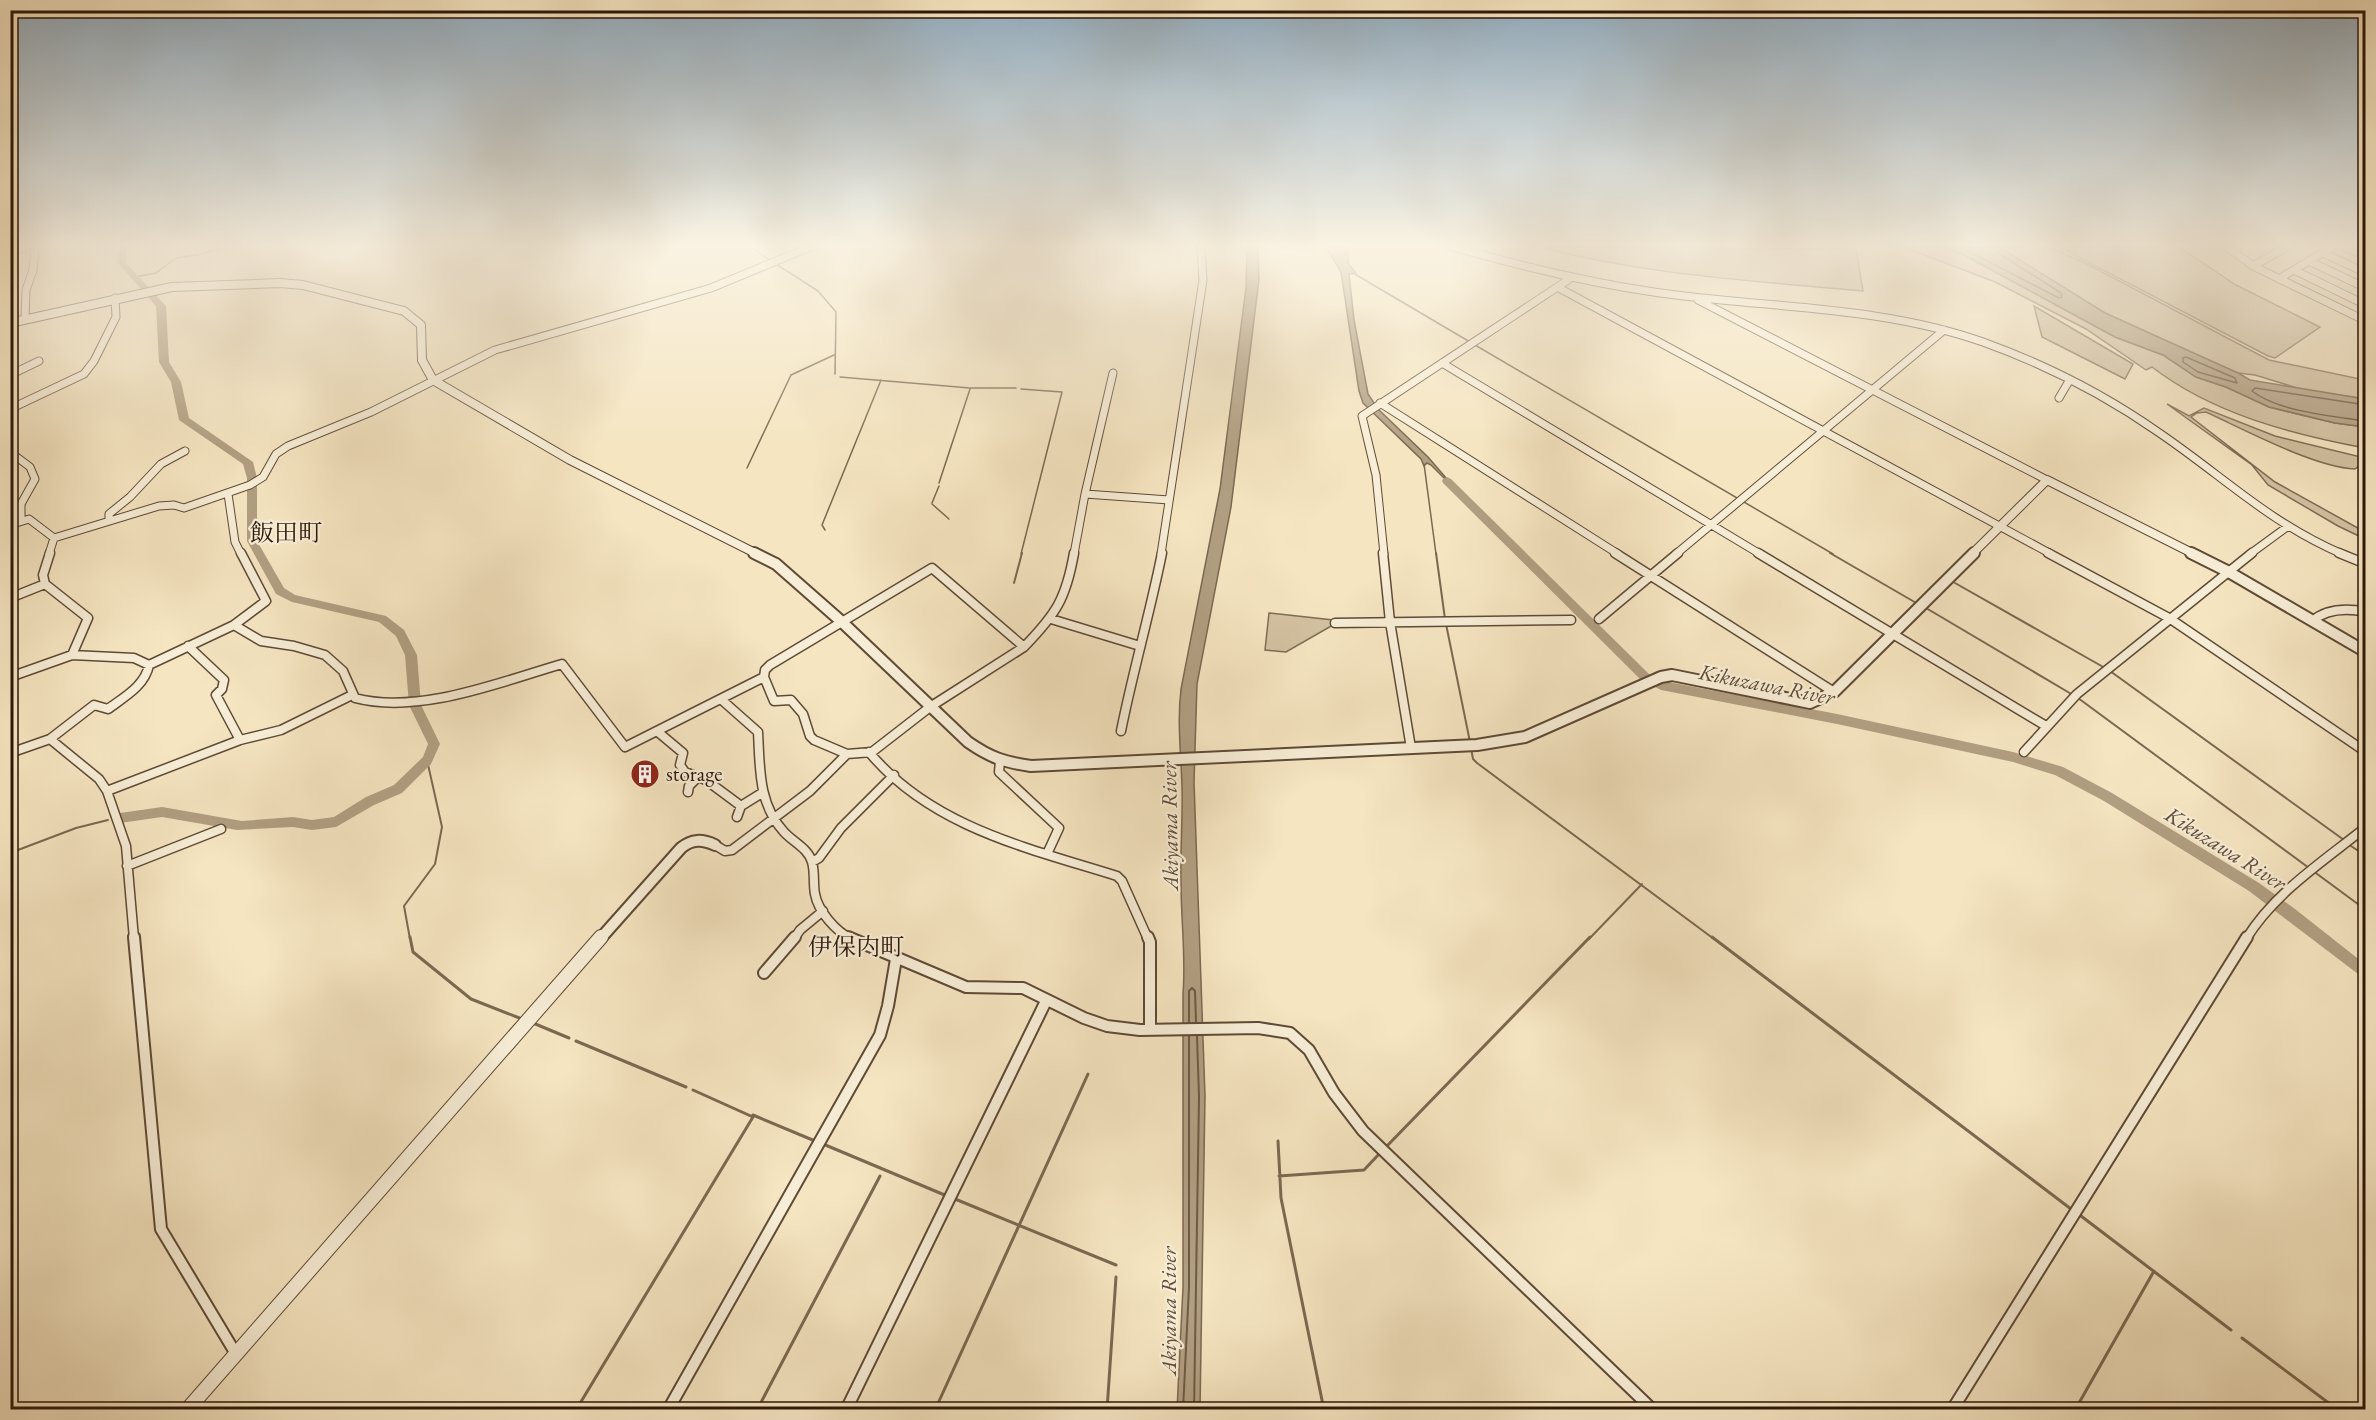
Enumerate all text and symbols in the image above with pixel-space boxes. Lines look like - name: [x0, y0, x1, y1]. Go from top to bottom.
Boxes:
- district label: 飯田町: [250, 517, 322, 548]
- water label: Kikuzawa River: [1696, 657, 1839, 712]
- building icon: storage: [629, 758, 661, 790]
- place label: storage: [666, 760, 723, 787]
- water label: Akiyama River: [1154, 760, 1185, 893]
- water label: Kikuzawa River: [2159, 799, 2293, 898]
- district label: 伊保内町: [808, 931, 904, 962]
- water label: Akiyama River: [1154, 1245, 1183, 1377]

